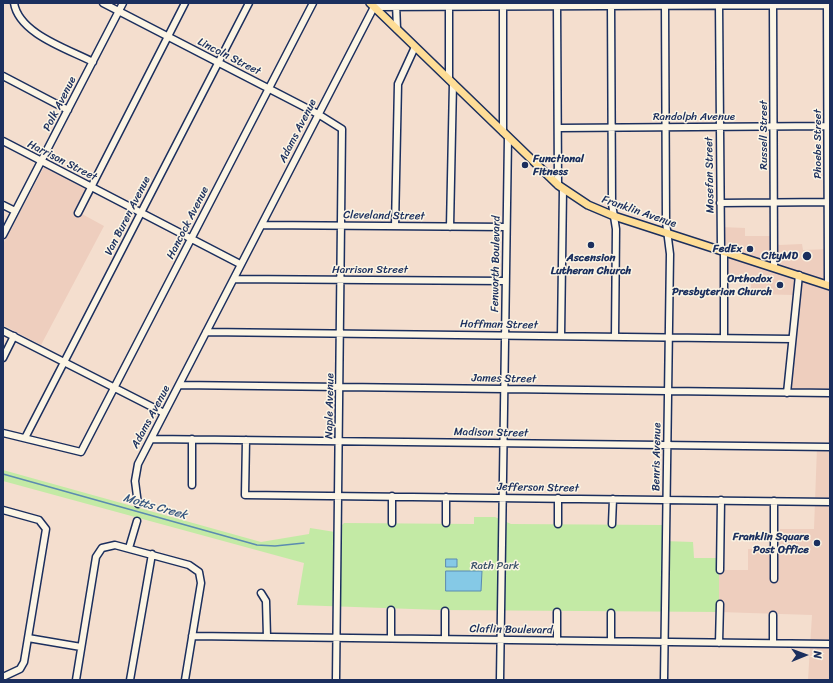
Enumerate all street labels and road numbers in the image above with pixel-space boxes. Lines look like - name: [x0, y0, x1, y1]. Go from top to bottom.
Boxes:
- street label: Lincoln Street: [195, 35, 263, 79]
- street label: Polk Avenue: [41, 75, 79, 133]
- street label: Adams Avenue: [276, 97, 320, 165]
- street label: Russell Street: [757, 100, 771, 170]
- street label: Phoebe Street: [811, 109, 825, 179]
- street label: Randolph Avenue: [653, 110, 735, 124]
- street label: Mosefan Street: [703, 137, 717, 213]
- street label: Harrison Street: [25, 138, 99, 184]
- street label: Van Buren Avenue: [102, 174, 154, 258]
- street label: Hancock Avenue: [164, 185, 212, 261]
- street label: Franklin Avenue: [600, 193, 678, 231]
- street label: Cleveland Street: [343, 209, 425, 223]
- street label: Fenworth Boulevard: [489, 216, 503, 312]
- street label: Harrison Street: [332, 263, 408, 277]
- street label: Hoffman Street: [460, 318, 538, 332]
- street label: James Street: [472, 372, 536, 386]
- street label: Naple Avenue: [323, 373, 337, 439]
- street label: Adams Avenue: [129, 383, 173, 451]
- street label: Benris Avenue: [650, 423, 664, 491]
- street label: Madison Street: [454, 426, 528, 440]
- street label: Jefferson Street: [497, 481, 579, 495]
- street label: Claflin Boulevard: [469, 623, 553, 637]

